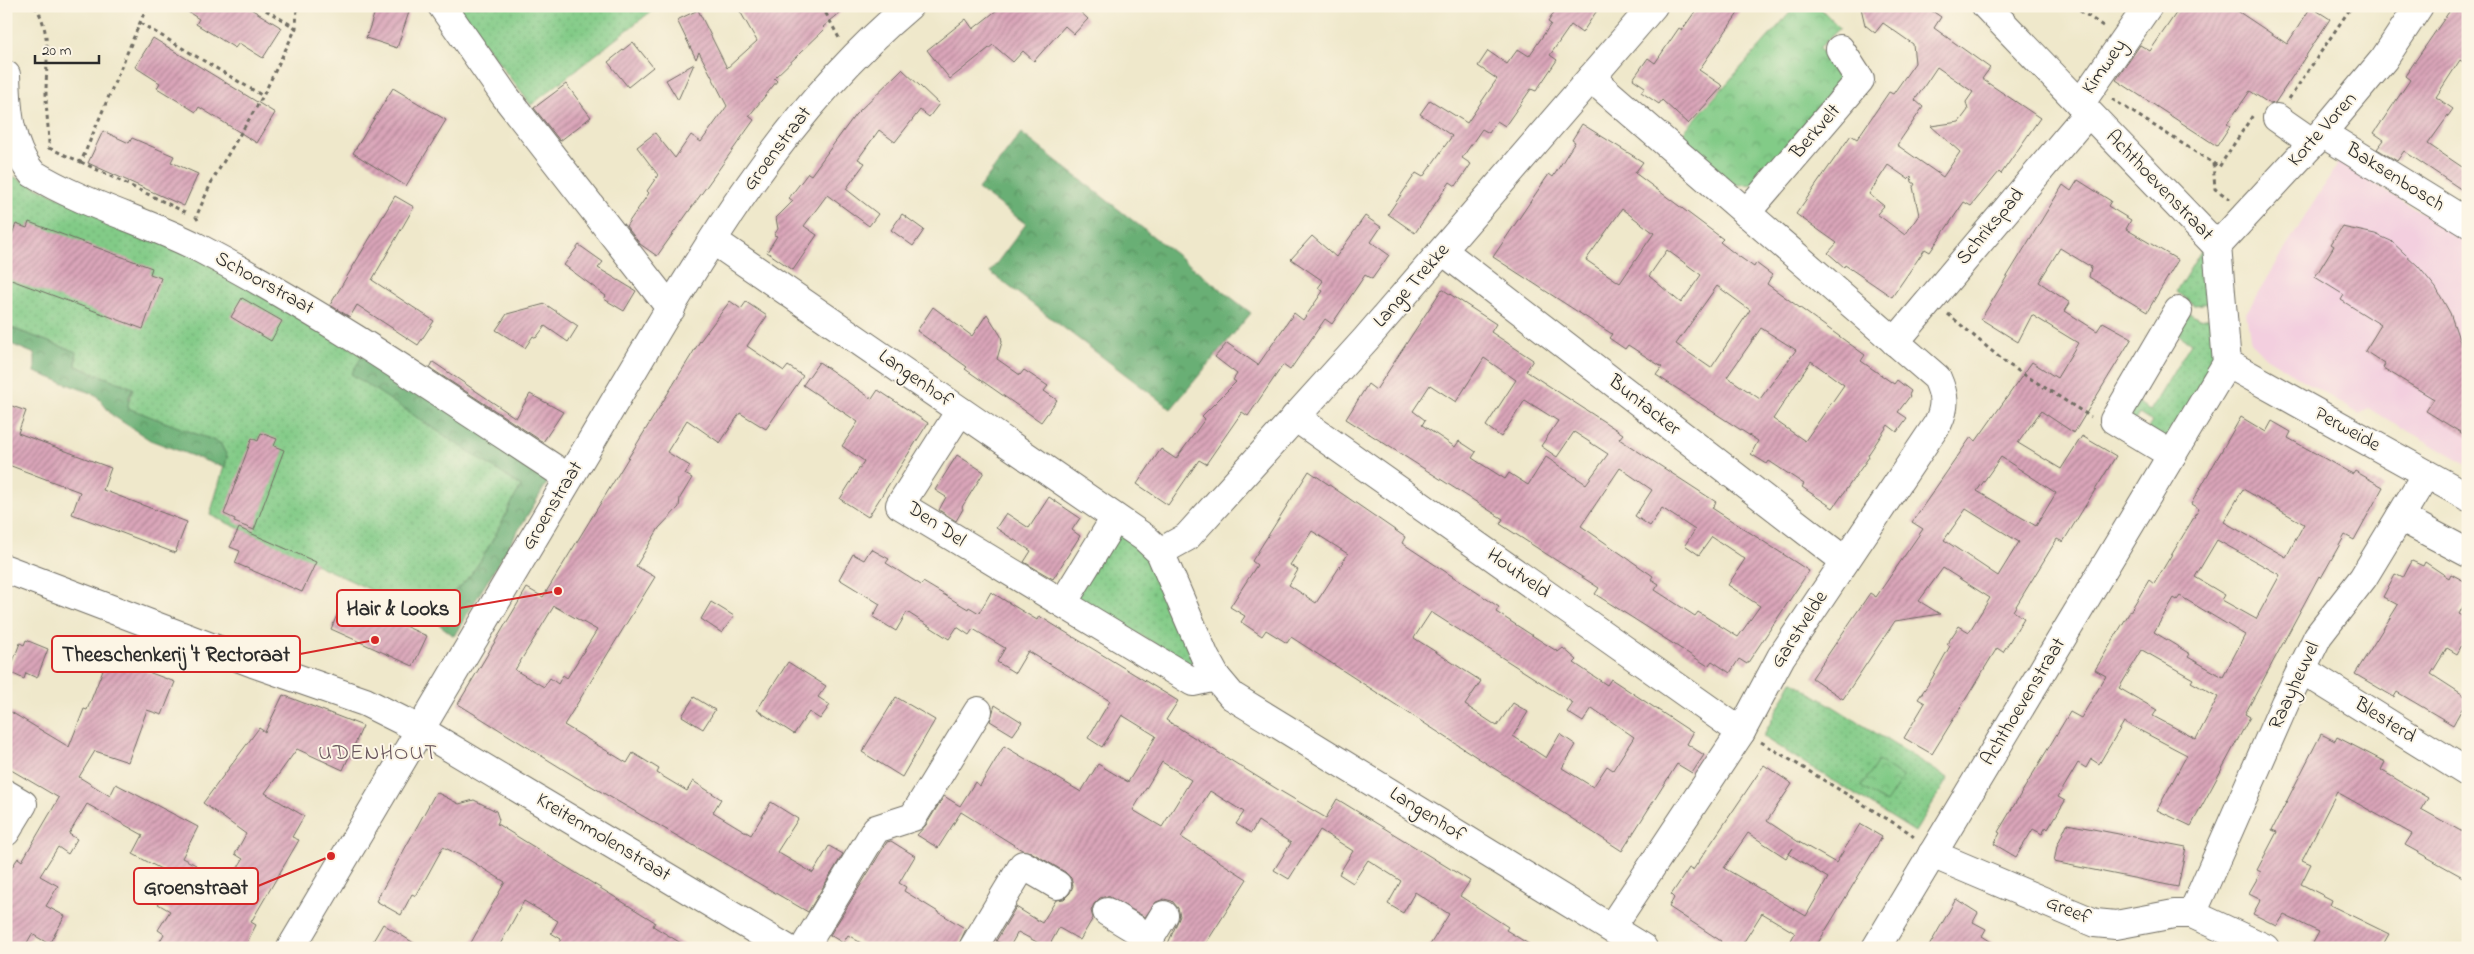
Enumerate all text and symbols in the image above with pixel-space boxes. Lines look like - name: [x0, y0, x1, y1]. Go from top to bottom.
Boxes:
- scale bar: [35, 32, 99, 64]
- street label: Kimwey: [2075, 33, 2135, 101]
- text: 20 m: [42, 40, 72, 62]
- street label: Korte Voren: [2282, 86, 2365, 174]
- street label: Berkvelt: [1783, 98, 1848, 167]
- street label: Groenstraat: [737, 100, 820, 197]
- street label: Achthoevenstraat: [2098, 124, 2220, 248]
- street label: Baksenbosch: [2339, 136, 2450, 220]
- street label: Schrikspad: [1950, 182, 2032, 272]
- street label: Lange Trekke: [1367, 237, 1458, 335]
- street label: Schoorstraat: [209, 245, 319, 323]
- street label: Langenhof: [871, 343, 959, 417]
- street label: Buntacker: [1601, 368, 1687, 444]
- street label: Perweide: [2309, 400, 2385, 460]
- street label: Groenstraat: [515, 456, 591, 556]
- street label: Den Del: [900, 494, 971, 555]
- street label: Houtveld: [1480, 541, 1556, 607]
- street label: Garstvelde: [1764, 585, 1836, 674]
- callout: Hair & Looks: [337, 590, 460, 626]
- text: Hair & Looks: [347, 595, 450, 625]
- street label: Achthoevenstraat: [1974, 632, 2074, 772]
- callout: Theeschenkerij 't Rectoraat: [52, 636, 300, 672]
- street label: Raayheuvel: [2262, 637, 2328, 735]
- text: Theeschenkerij 't Rectoraat: [62, 641, 291, 671]
- street label: Blesterd: [2348, 690, 2421, 751]
- district label: UDENHOUT: [318, 738, 438, 770]
- street label: Langenhof: [1383, 780, 1471, 851]
- street label: Kreitenmolenstraat: [530, 786, 676, 890]
- callout: Groenstraat: [134, 868, 258, 904]
- text: Groenstraat: [144, 874, 249, 904]
- street label: Greef: [2041, 889, 2095, 933]

